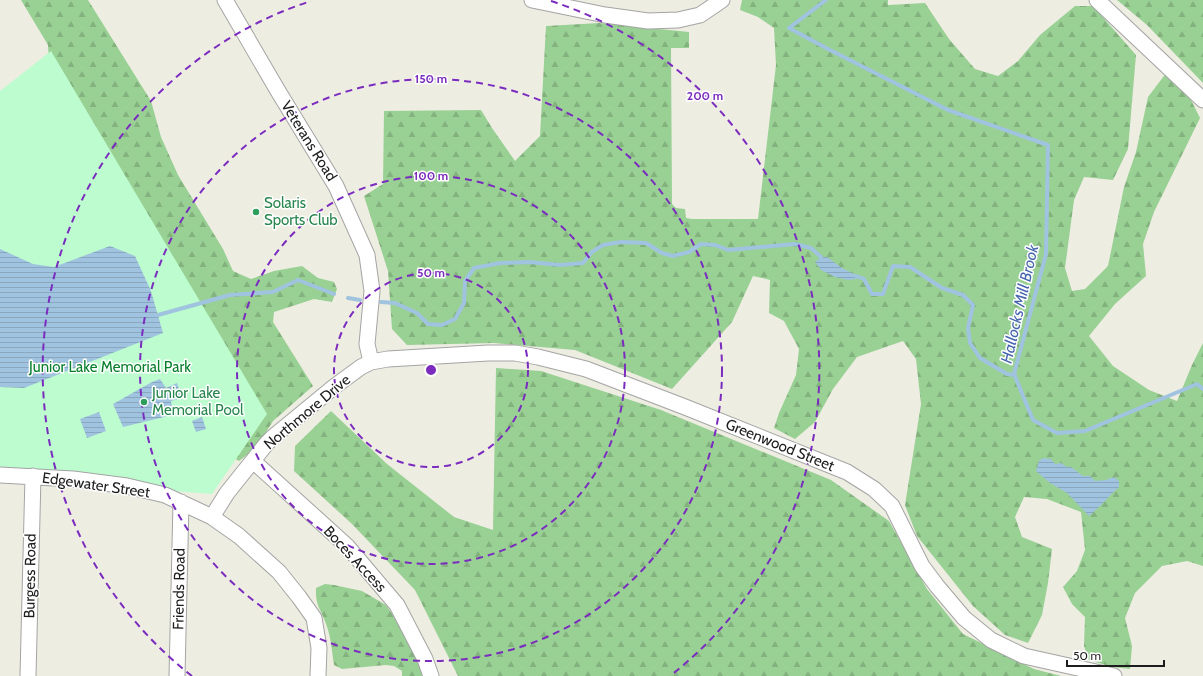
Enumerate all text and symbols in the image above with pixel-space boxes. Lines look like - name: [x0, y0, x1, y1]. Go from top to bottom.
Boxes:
- text: 150 m: [415, 71, 447, 86]
- text: 200 m: [687, 88, 723, 103]
- street label: Veterans Road: [277, 98, 341, 184]
- text: 100 m: [414, 168, 448, 183]
- place label: Solaris Sports Club: [264, 194, 338, 229]
- marker: Solaris Sports Club: [251, 207, 261, 217]
- water label: Hallocks Mill Brook: [997, 242, 1043, 365]
- text: 50 m: [417, 265, 445, 280]
- park label: Junior Lake Memorial Park: [28, 358, 191, 376]
- centre of rings: [424, 363, 438, 377]
- street label: Northmore Drive: [260, 370, 354, 453]
- place label: Junior Lake Memorial Pool: [151, 384, 244, 419]
- marker: Junior Lake Memorial Pool: [139, 397, 149, 407]
- street label: Greenwood Street: [723, 415, 837, 475]
- street label: Edgewater Street: [41, 469, 151, 501]
- street label: Boces Access: [320, 522, 390, 596]
- street label: Burgess Road: [20, 533, 40, 619]
- street label: Friends Road: [169, 548, 189, 630]
- scale bar: [1067, 642, 1164, 668]
- text: 50 m: [1073, 648, 1101, 663]

